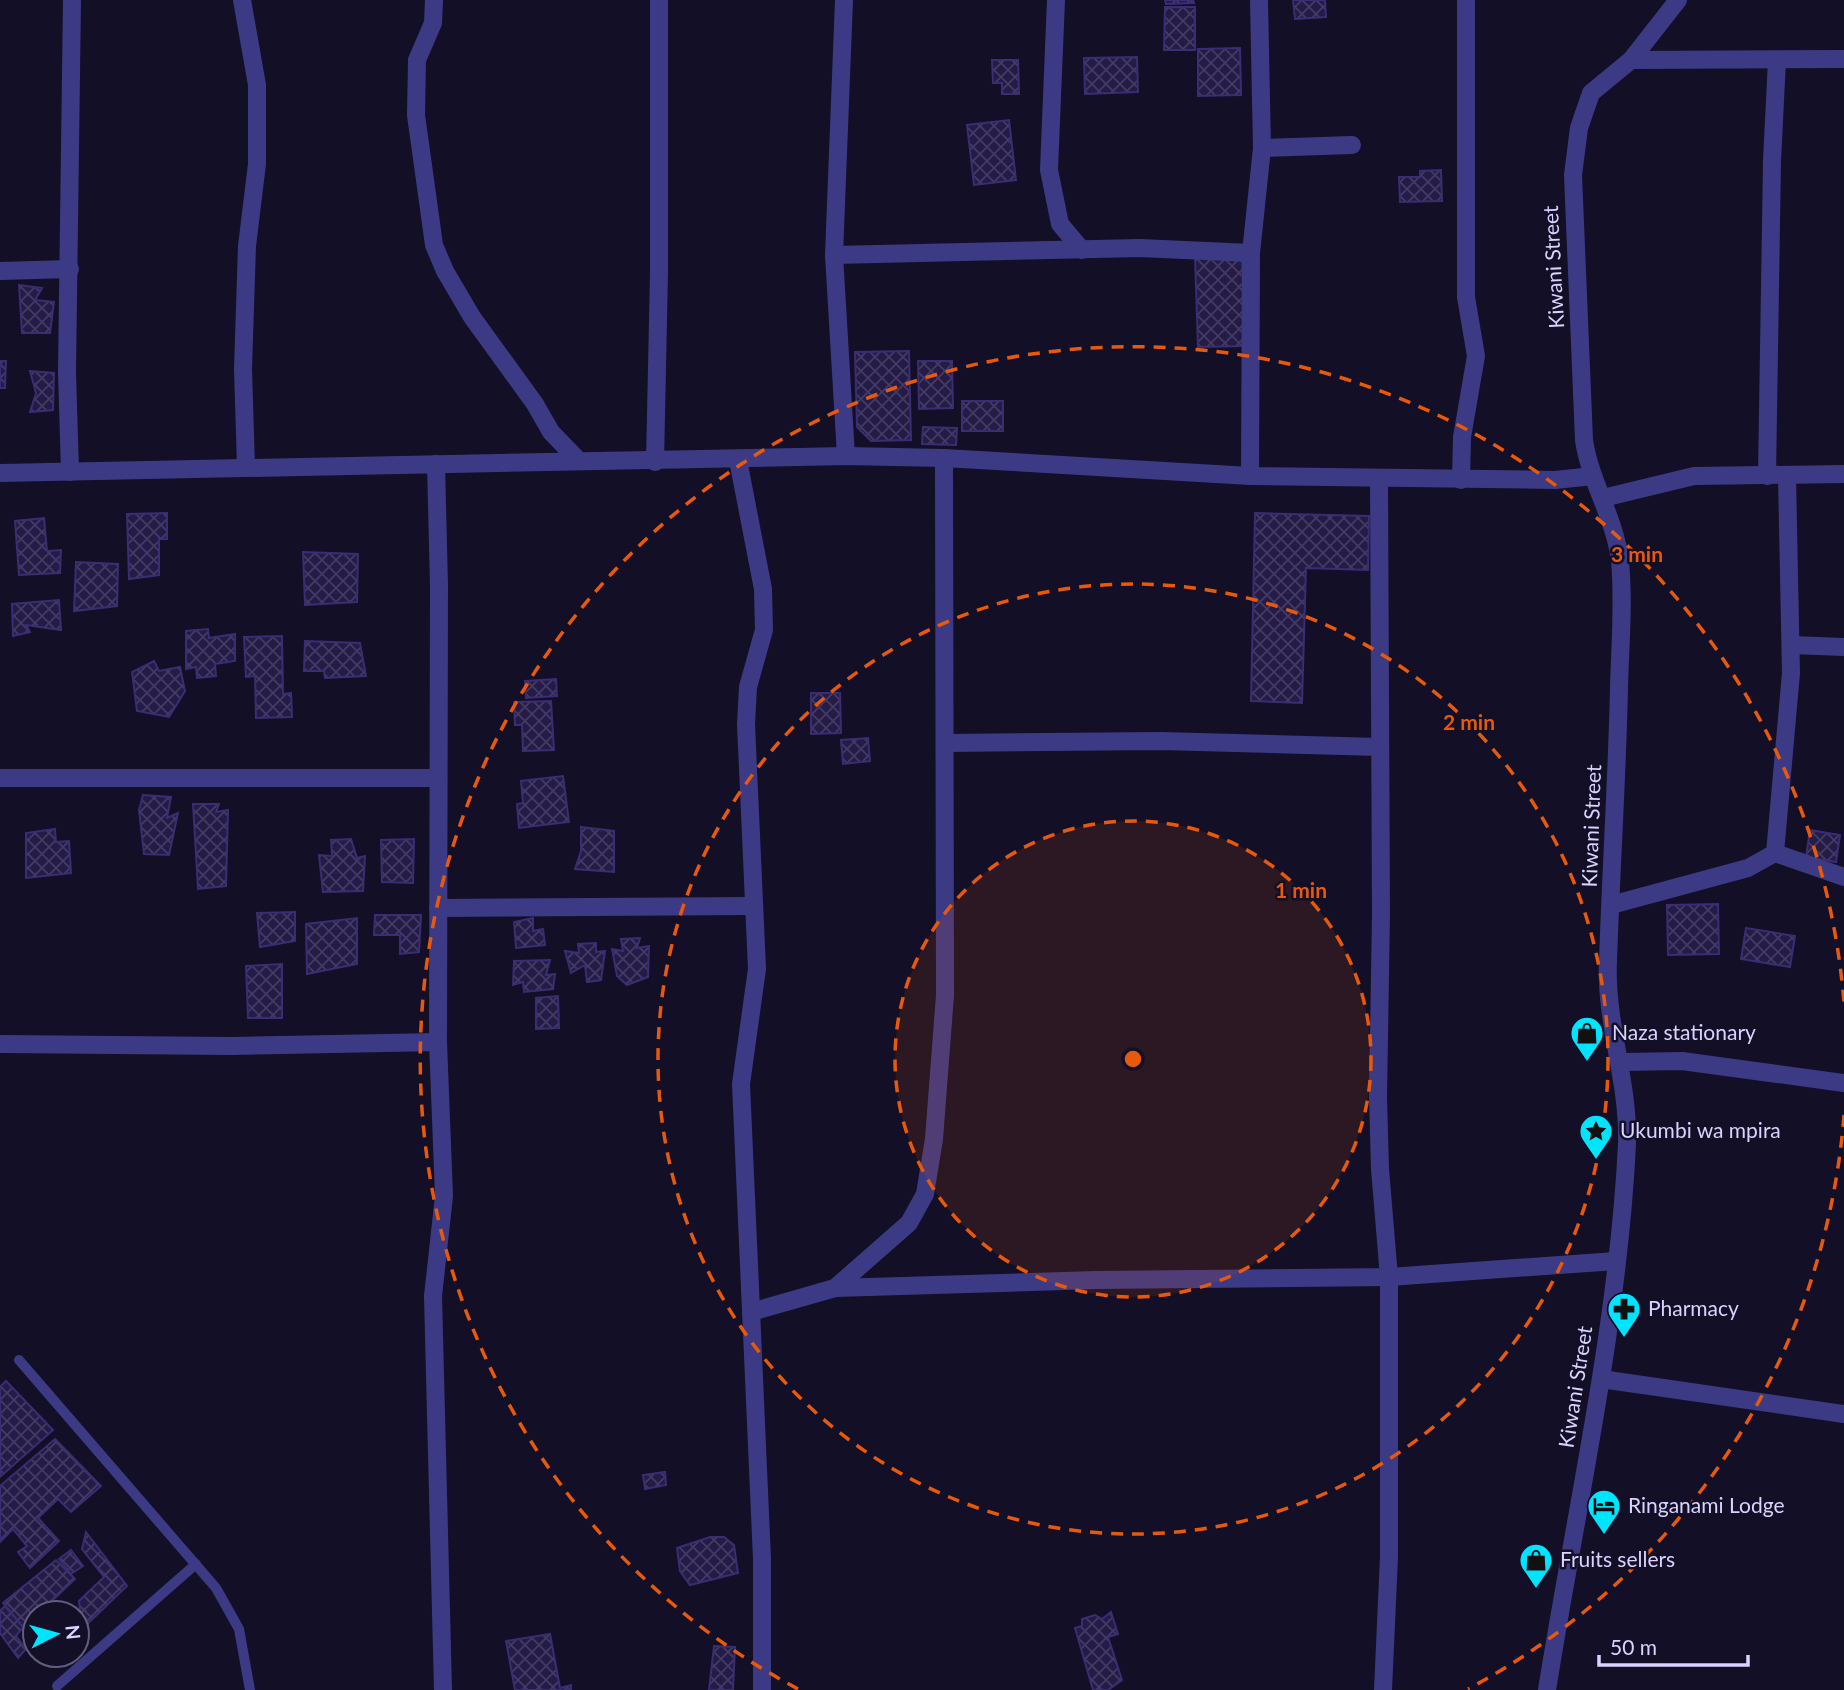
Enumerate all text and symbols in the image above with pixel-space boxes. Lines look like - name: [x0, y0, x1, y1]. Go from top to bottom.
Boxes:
- street label: Kiwani Street: [1537, 204, 1568, 329]
- text: 3 min: [1611, 541, 1663, 566]
- text: 2 min: [1443, 709, 1495, 734]
- street label: Kiwani Street: [1576, 763, 1605, 888]
- text: 1 min: [1275, 877, 1327, 902]
- shop icon: Naza stationary: [1568, 1014, 1606, 1063]
- place label: Naza stationary: [1612, 1019, 1756, 1044]
- centre of rings: [1121, 1047, 1145, 1071]
- place icon: Ukumbi wa mpira: [1577, 1112, 1615, 1161]
- place label: Ukumbi wa mpira: [1620, 1117, 1781, 1142]
- pharmacy icon: Pharmacy: [1605, 1290, 1643, 1339]
- place label: Pharmacy: [1648, 1295, 1739, 1320]
- street label: Kiwani Street: [1553, 1324, 1597, 1450]
- hotel icon: Ringanami Lodge: [1585, 1487, 1623, 1536]
- place label: Ringanami Lodge: [1628, 1492, 1785, 1517]
- shop icon: Fruits sellers: [1517, 1541, 1555, 1590]
- place label: Fruits sellers: [1560, 1546, 1675, 1571]
- north arrow: [21, 1599, 91, 1669]
- text: N: [61, 1624, 86, 1641]
- scale bar: [1599, 1624, 1748, 1668]
- text: 50 m: [1610, 1634, 1657, 1659]

